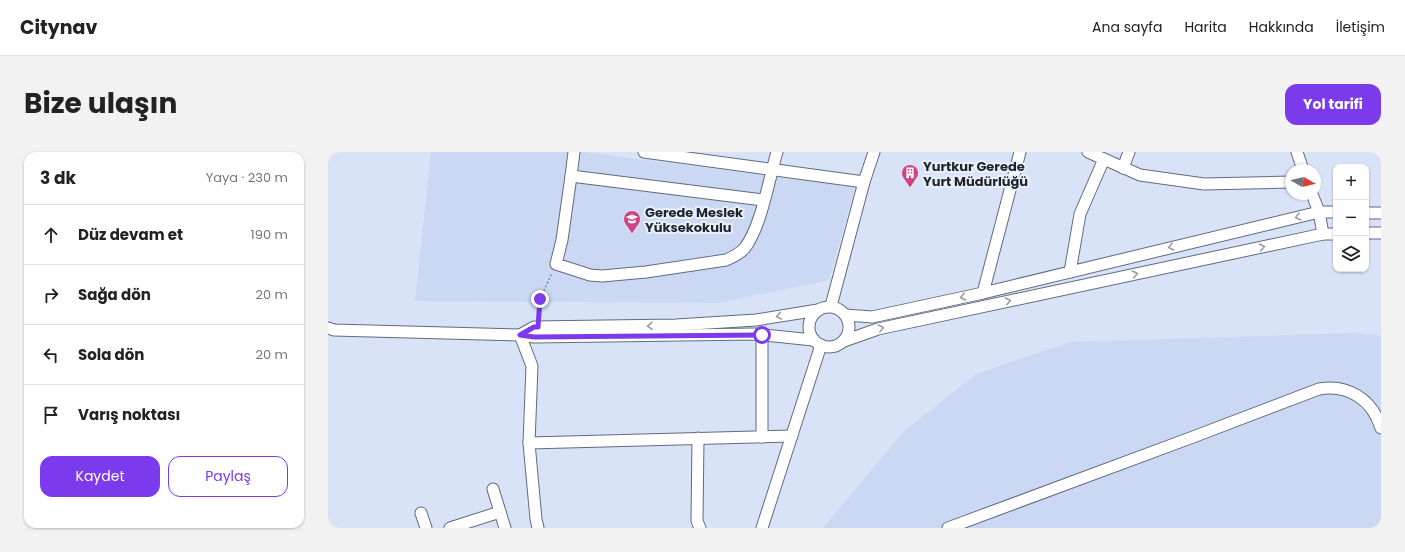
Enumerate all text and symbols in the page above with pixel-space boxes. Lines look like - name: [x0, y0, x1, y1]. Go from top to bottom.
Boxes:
- text: Citynav: [20, 14, 97, 41]
- text: Ana sayfa: [1092, 17, 1162, 37]
- text: Harita: [1184, 17, 1227, 37]
- text: Hakkında: [1249, 17, 1314, 37]
- text: İletişim: [1336, 17, 1385, 37]
- text: Bize ulaşın: [24, 84, 177, 123]
- button: Yol tarifi: [1285, 84, 1381, 125]
- place label: Yurtkur Gerede Yurt Müdürlüğü: [923, 157, 1028, 191]
- building icon: Yurtkur Gerede Yurt Müdürlüğü: [900, 163, 920, 188]
- north arrow: [1285, 164, 1321, 200]
- map controls: [1333, 164, 1369, 272]
- button: +: [1333, 164, 1369, 200]
- text: 3 dk: [40, 166, 76, 190]
- text: Yaya · 230 m: [206, 168, 288, 187]
- button: −: [1333, 200, 1369, 236]
- place label: Gerede Meslek Yüksekokulu: [645, 203, 743, 237]
- school or university icon: Gerede Meslek Yüksekokulu: [622, 209, 642, 234]
- one-way arrow: [1294, 212, 1301, 220]
- icon: ahead: [40, 224, 62, 246]
- text: Düz devam et: [78, 224, 183, 245]
- text: 190 m: [251, 225, 288, 244]
- button: layers: [1333, 236, 1369, 272]
- one-way arrow: [1168, 243, 1174, 251]
- one-way arrow: [1259, 243, 1266, 251]
- one-way arrow: [1132, 270, 1138, 278]
- icon: right: [40, 284, 62, 306]
- text: Sağa dön: [78, 284, 151, 305]
- text: 20 m: [255, 285, 288, 304]
- route end: [531, 290, 549, 308]
- one-way arrow: [960, 293, 966, 301]
- one-way arrow: [1005, 297, 1011, 305]
- one-way arrow: [776, 312, 783, 320]
- one-way arrow: [647, 321, 653, 330]
- one-way arrow: [878, 325, 884, 333]
- route start: [753, 326, 771, 344]
- icon: left: [40, 344, 62, 366]
- text: Sola dön: [78, 344, 144, 365]
- text: 20 m: [255, 345, 288, 364]
- icon: arrive: [40, 404, 62, 426]
- text: Varış noktası: [78, 404, 180, 425]
- button: Kaydet: [40, 456, 160, 497]
- button: Paylaş: [168, 456, 288, 497]

